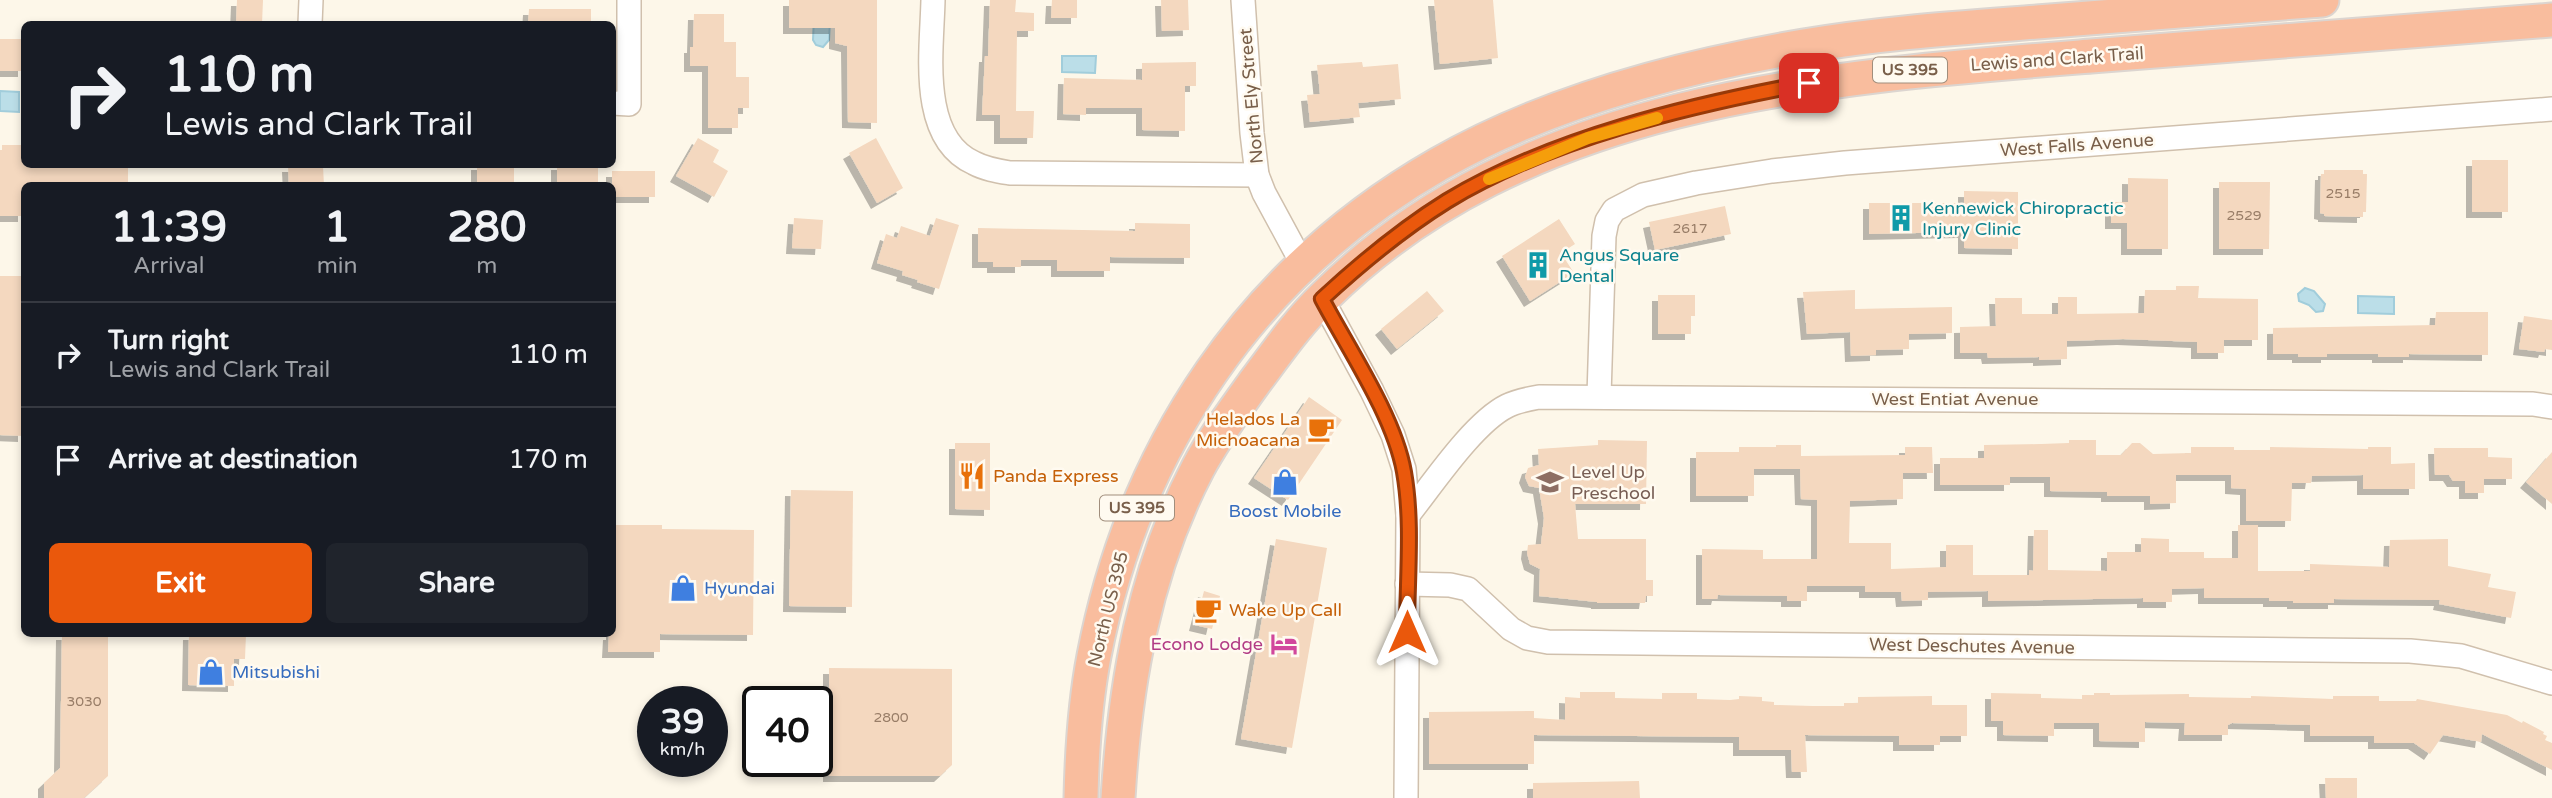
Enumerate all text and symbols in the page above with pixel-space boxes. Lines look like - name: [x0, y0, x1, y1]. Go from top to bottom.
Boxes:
- street label: North Ely Street: [1234, 27, 1268, 165]
- street label: Lewis and Clark Trail: [1969, 42, 2145, 76]
- text: 110 m: [164, 46, 314, 105]
- icon: right: [49, 49, 140, 140]
- pin: [1779, 53, 1839, 113]
- road number: US 395: [1873, 58, 1947, 82]
- icon: arrive: [1790, 64, 1828, 102]
- text: Lewis and Clark Trail: [164, 106, 473, 144]
- street label: West Falls Avenue: [1999, 129, 2155, 161]
- house number: 2515: [2325, 185, 2361, 202]
- place label: Kennewick Chiropractic Injury Clinic: [1922, 197, 2124, 240]
- text: 11:39: [111, 202, 227, 253]
- text: 1: [324, 202, 350, 253]
- text: 280: [447, 202, 526, 253]
- building icon: Kennewick Chiropractic Injury Clinic: [1886, 203, 1916, 233]
- house number: 2529: [2226, 207, 2262, 224]
- house number: 2617: [1672, 220, 1708, 237]
- place label: Angus Square Dental: [1559, 244, 1679, 287]
- building icon: Angus Square Dental: [1523, 250, 1553, 280]
- text: Arrival: [133, 252, 204, 280]
- text: min: [317, 252, 358, 280]
- text: m: [476, 252, 497, 280]
- text: Turn right: [108, 325, 229, 356]
- icon: right: [49, 336, 87, 374]
- text: 110 m: [508, 339, 588, 370]
- text: Lewis and Clark Trail: [108, 356, 330, 384]
- street label: West Entiat Avenue: [1871, 388, 2039, 410]
- place label: Helados La Michoacana: [1196, 408, 1300, 451]
- cafe icon: Helados La Michoacana: [1306, 414, 1336, 444]
- icon: arrive: [49, 441, 87, 479]
- text: Arrive at destination: [108, 444, 358, 475]
- text: 170 m: [508, 444, 588, 475]
- restaurant icon: Panda Express: [957, 461, 987, 491]
- place label: Level Up Preschool: [1571, 461, 1655, 504]
- place label: Panda Express: [993, 465, 1119, 487]
- shop icon: Boost Mobile: [1270, 467, 1300, 497]
- school or university icon: Level Up Preschool: [1535, 467, 1565, 497]
- road number: US 395: [1100, 495, 1174, 520]
- place label: Boost Mobile: [1229, 500, 1342, 522]
- button: Exit: [49, 543, 312, 623]
- button: Share: [326, 543, 588, 623]
- street label: North US 395: [1083, 549, 1133, 669]
- shop icon: Hyundai: [668, 573, 698, 603]
- place label: Hyundai: [704, 577, 775, 599]
- cafe icon: Wake Up Call: [1193, 595, 1223, 625]
- position arrow: [1370, 595, 1444, 669]
- place label: Wake Up Call: [1229, 599, 1342, 621]
- hotel icon: Econo Lodge: [1269, 629, 1299, 659]
- place label: Econo Lodge: [1151, 633, 1263, 655]
- street label: West Deschutes Avenue: [1869, 633, 2075, 659]
- shop icon: Mitsubishi: [196, 657, 226, 687]
- place label: Mitsubishi: [232, 661, 320, 683]
- speed limit sign: 40: [742, 686, 833, 777]
- house number: 3030: [66, 693, 102, 710]
- text: 39: [661, 701, 704, 743]
- house number: 2800: [873, 709, 909, 726]
- text: km/h: [660, 738, 705, 760]

